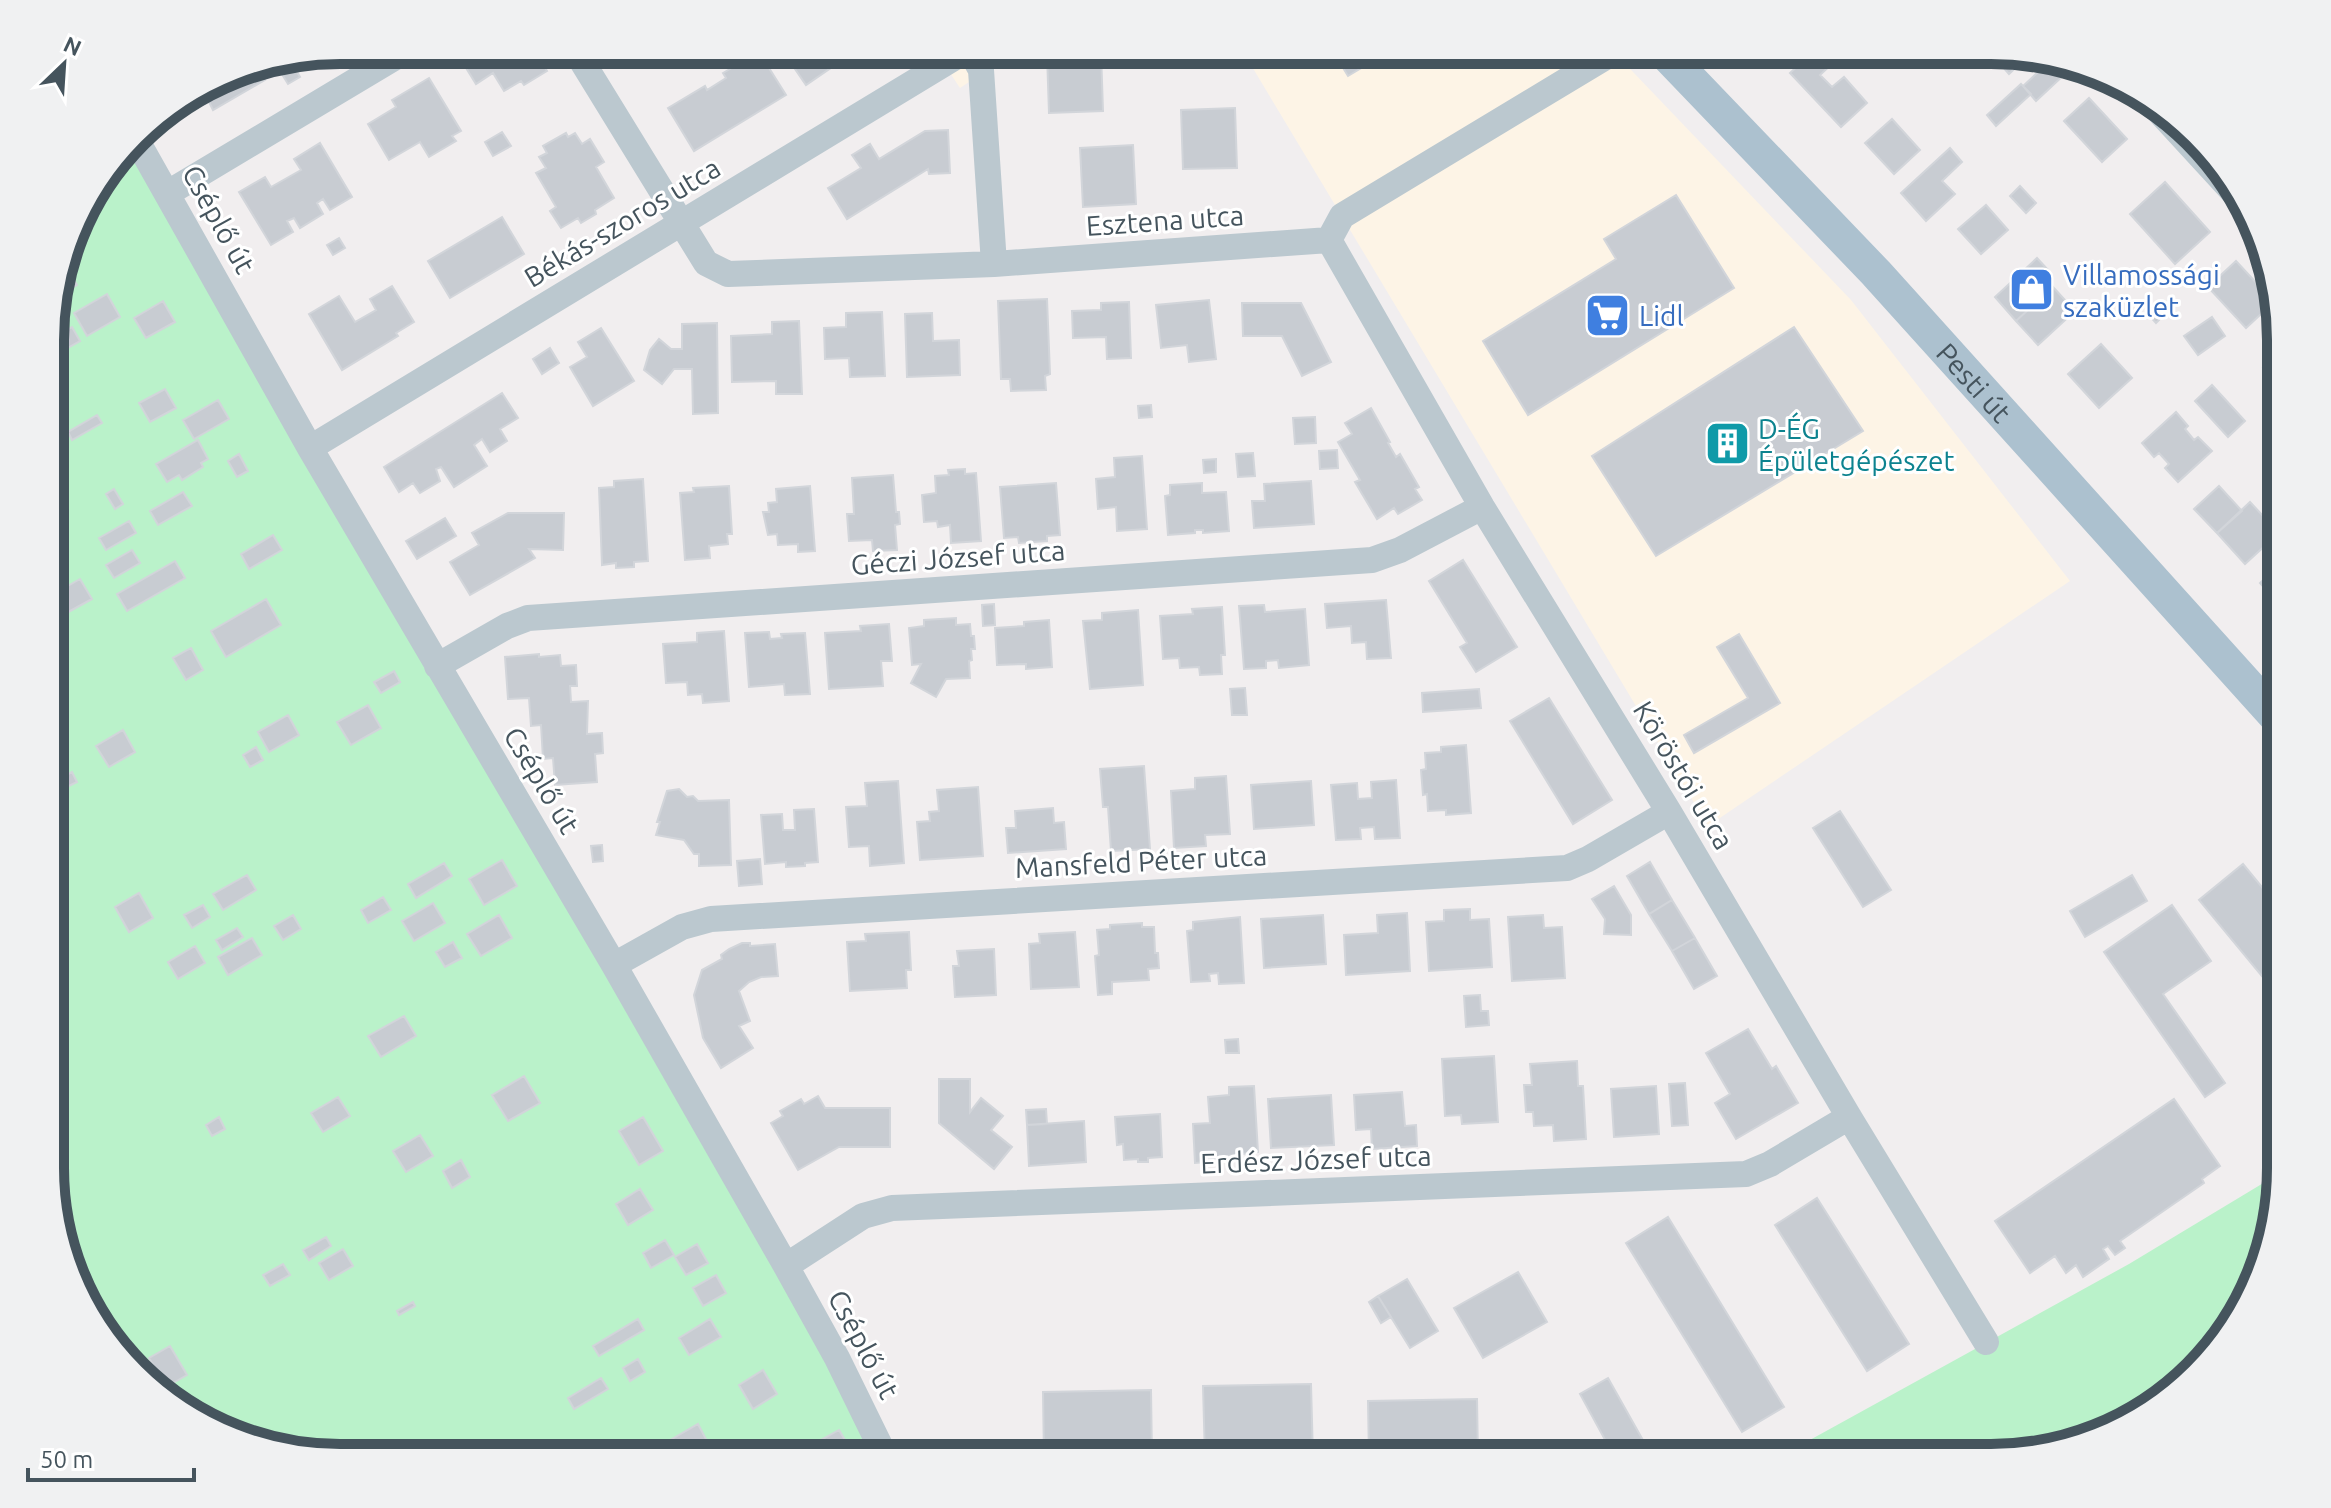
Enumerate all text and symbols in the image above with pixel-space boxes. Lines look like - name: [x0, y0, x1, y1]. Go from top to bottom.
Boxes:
- north arrow: [24, 24, 104, 104]
- text: N: [60, 31, 85, 60]
- street label: Békás-szoros utca: [518, 151, 726, 293]
- street label: Cséplő út: [177, 160, 261, 278]
- street label: Esztena utca: [1085, 199, 1245, 241]
- place label: Villamossági szaküzlet: [2063, 259, 2220, 322]
- shop icon: Villamossági szaküzlet: [2008, 266, 2056, 314]
- supermarket icon: Lidl: [1584, 291, 1632, 339]
- place label: Lidl: [1639, 300, 1684, 331]
- street label: Pesti út: [1931, 336, 2018, 428]
- place label: D-ÉG Épületgépészet: [1758, 412, 1954, 476]
- building icon: D-ÉG Épületgépészet: [1703, 420, 1751, 468]
- street label: Géczi József utca: [850, 534, 1066, 580]
- street label: Köröstói utca: [1628, 695, 1740, 855]
- street label: Cséplő út: [498, 721, 586, 839]
- street label: Mansfeld Péter utca: [1014, 839, 1268, 883]
- street label: Erdész József utca: [1200, 1139, 1432, 1179]
- street label: Cséplő út: [823, 1284, 905, 1404]
- scale bar: [28, 1432, 194, 1482]
- text: 50 m: [40, 1446, 93, 1473]

